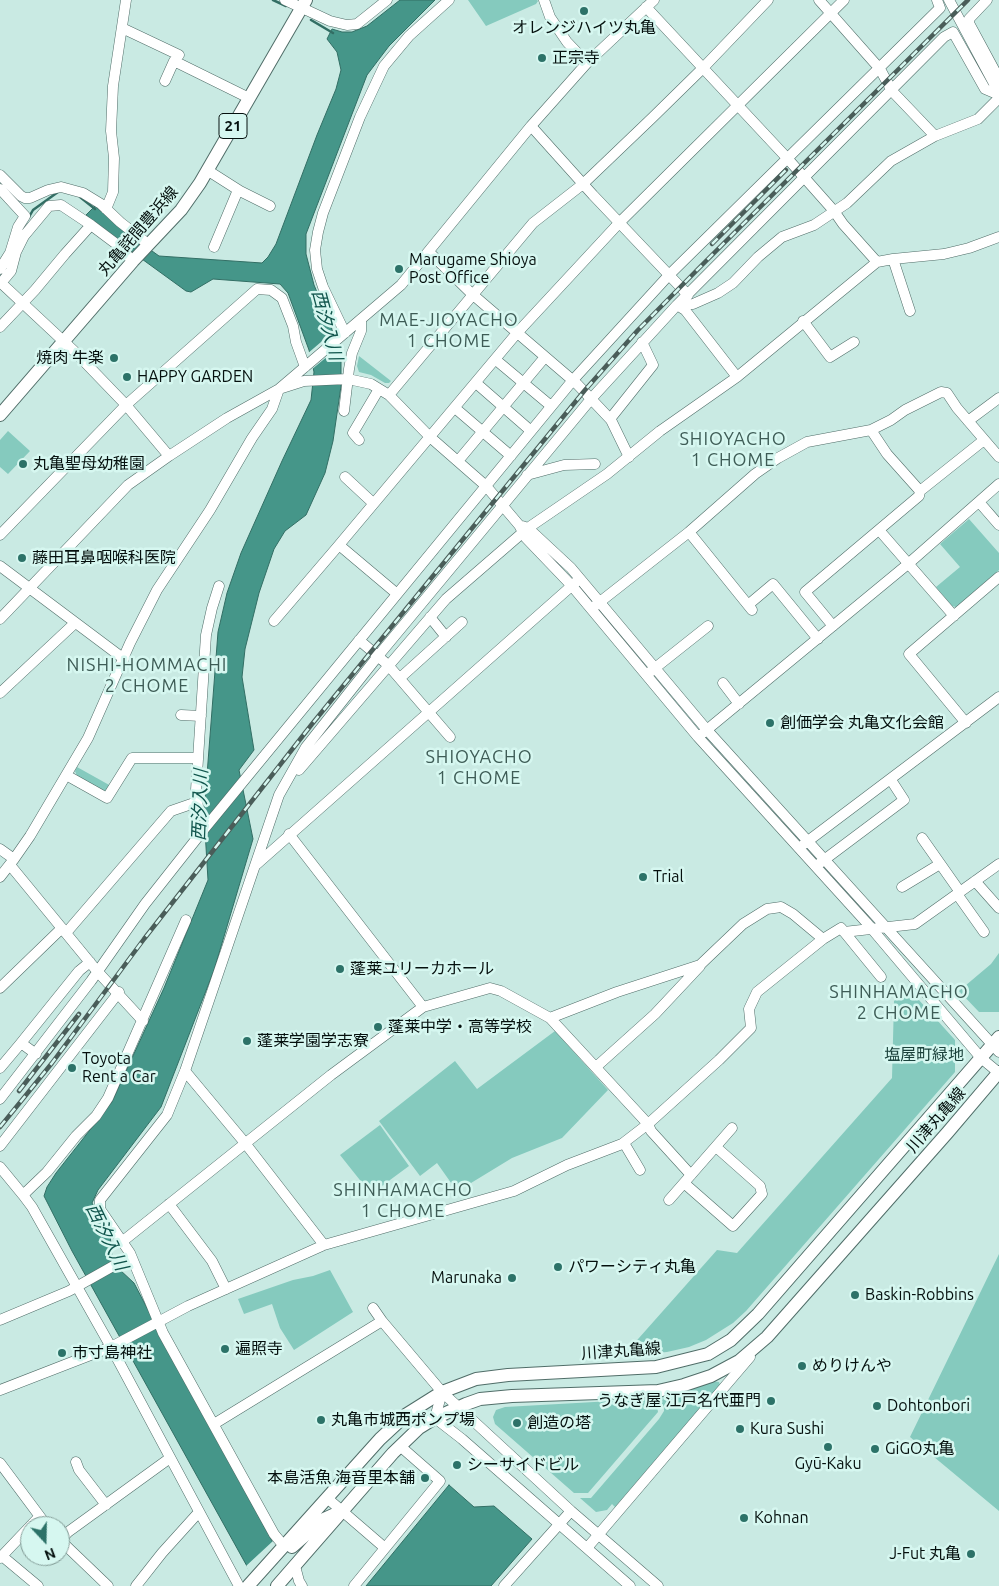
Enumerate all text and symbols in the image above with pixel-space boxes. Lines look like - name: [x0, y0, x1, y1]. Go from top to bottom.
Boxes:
- marker: オレンジハイツ丸亀: [578, 5, 590, 17]
- place label: オレンジハイツ丸亀: [512, 18, 656, 38]
- place label: 正宗寺: [552, 48, 600, 68]
- marker: 正宗寺: [536, 52, 548, 64]
- road number: 21: [219, 114, 247, 138]
- street label: 丸亀詫間豊浜線: [94, 182, 182, 280]
- place label: Marugame Shioya Post Office: [409, 250, 537, 288]
- marker: Marugame Shioya Post Office: [393, 263, 405, 275]
- water label: 西汐入川: [307, 287, 347, 363]
- district label: MAE-JIOYACHO 1 CHOME: [378, 309, 520, 352]
- place label: 焼肉 牛楽: [36, 348, 104, 368]
- marker: 焼肉 牛楽: [108, 352, 120, 364]
- place label: HAPPY GARDEN: [137, 367, 253, 387]
- marker: HAPPY GARDEN: [121, 371, 133, 383]
- district label: SHIOYACHO 1 CHOME: [678, 428, 788, 470]
- place label: 丸亀聖母幼稚園: [33, 454, 145, 474]
- marker: 丸亀聖母幼稚園: [17, 458, 29, 470]
- place label: 藤田耳鼻咽喉科医院: [32, 548, 176, 568]
- marker: 藤田耳鼻咽喉科医院: [16, 552, 28, 564]
- district label: NISHI-HOMMACHI 2 CHOME: [65, 654, 229, 696]
- place label: 創価学会 丸亀文化会館: [780, 713, 944, 733]
- marker: 創価学会 丸亀文化会館: [764, 717, 776, 729]
- district label: SHIOYACHO 1 CHOME: [424, 746, 534, 789]
- water label: 西汐入川: [188, 769, 212, 841]
- place label: Trial: [653, 867, 684, 887]
- marker: Trial: [637, 871, 649, 883]
- place label: 蓬莱ユリーカホール: [350, 959, 494, 979]
- marker: 蓬莱ユリーカホール: [334, 963, 346, 975]
- district label: SHINHAMACHO 2 CHOME: [828, 981, 970, 1024]
- place label: 蓬莱中学・高等学校: [388, 1017, 532, 1037]
- marker: 蓬莱中学・高等学校: [372, 1021, 384, 1033]
- place label: 蓬莱学園学志寮: [257, 1031, 369, 1051]
- marker: 蓬莱学園学志寮: [241, 1035, 253, 1047]
- park label: 塩屋町緑地: [884, 1045, 964, 1065]
- place label: Toyota Rent a Car: [82, 1049, 156, 1087]
- marker: Toyota Rent a Car: [66, 1062, 78, 1074]
- street label: 川津丸亀線: [903, 1084, 969, 1156]
- district label: SHINHAMACHO 1 CHOME: [332, 1179, 474, 1222]
- water label: 西汐入川: [82, 1200, 132, 1274]
- place label: パワーシティ丸亀: [568, 1257, 696, 1277]
- marker: パワーシティ丸亀: [552, 1261, 564, 1273]
- place label: Marunaka: [431, 1268, 502, 1288]
- marker: Marunaka: [506, 1272, 518, 1284]
- place label: Baskin-Robbins: [865, 1285, 974, 1305]
- marker: Baskin-Robbins: [849, 1289, 861, 1301]
- place label: 遍照寺: [235, 1339, 283, 1359]
- street label: 川津丸亀線: [580, 1339, 662, 1363]
- place label: 市寸島神社: [72, 1343, 152, 1363]
- marker: 遍照寺: [219, 1343, 231, 1355]
- marker: 市寸島神社: [56, 1347, 68, 1359]
- place label: めりけんや: [812, 1356, 892, 1376]
- marker: めりけんや: [796, 1360, 808, 1372]
- place label: うなぎ屋 江戸名代亜門: [597, 1391, 761, 1411]
- marker: うなぎ屋 江戸名代亜門: [765, 1395, 777, 1407]
- place label: Dohtonbori: [887, 1396, 970, 1416]
- marker: Dohtonbori: [871, 1400, 883, 1412]
- place label: 丸亀市城西ポンプ場: [331, 1410, 475, 1430]
- place label: 創造の塔: [527, 1413, 591, 1433]
- marker: 丸亀市城西ポンプ場: [315, 1414, 327, 1426]
- marker: 創造の塔: [511, 1417, 523, 1429]
- place label: Kura Sushi: [750, 1419, 824, 1439]
- marker: Kura Sushi: [734, 1423, 746, 1435]
- place label: GiGO丸亀: [885, 1439, 955, 1459]
- marker: Gyū-Kaku: [822, 1441, 834, 1453]
- marker: GiGO丸亀: [869, 1443, 881, 1455]
- place label: Gyū-Kaku: [794, 1454, 862, 1474]
- place label: シーサイドビル: [467, 1455, 579, 1475]
- marker: シーサイドビル: [451, 1459, 463, 1471]
- place label: 本島活魚 海音里本舗: [267, 1468, 415, 1488]
- marker: 本島活魚 海音里本舗: [419, 1472, 431, 1484]
- place label: Kohnan: [754, 1508, 809, 1528]
- marker: Kohnan: [738, 1512, 750, 1524]
- north arrow: [20, 1516, 70, 1566]
- place label: J-Fut 丸亀: [889, 1544, 961, 1564]
- text: N: [42, 1545, 58, 1563]
- marker: J-Fut 丸亀: [965, 1548, 977, 1560]

